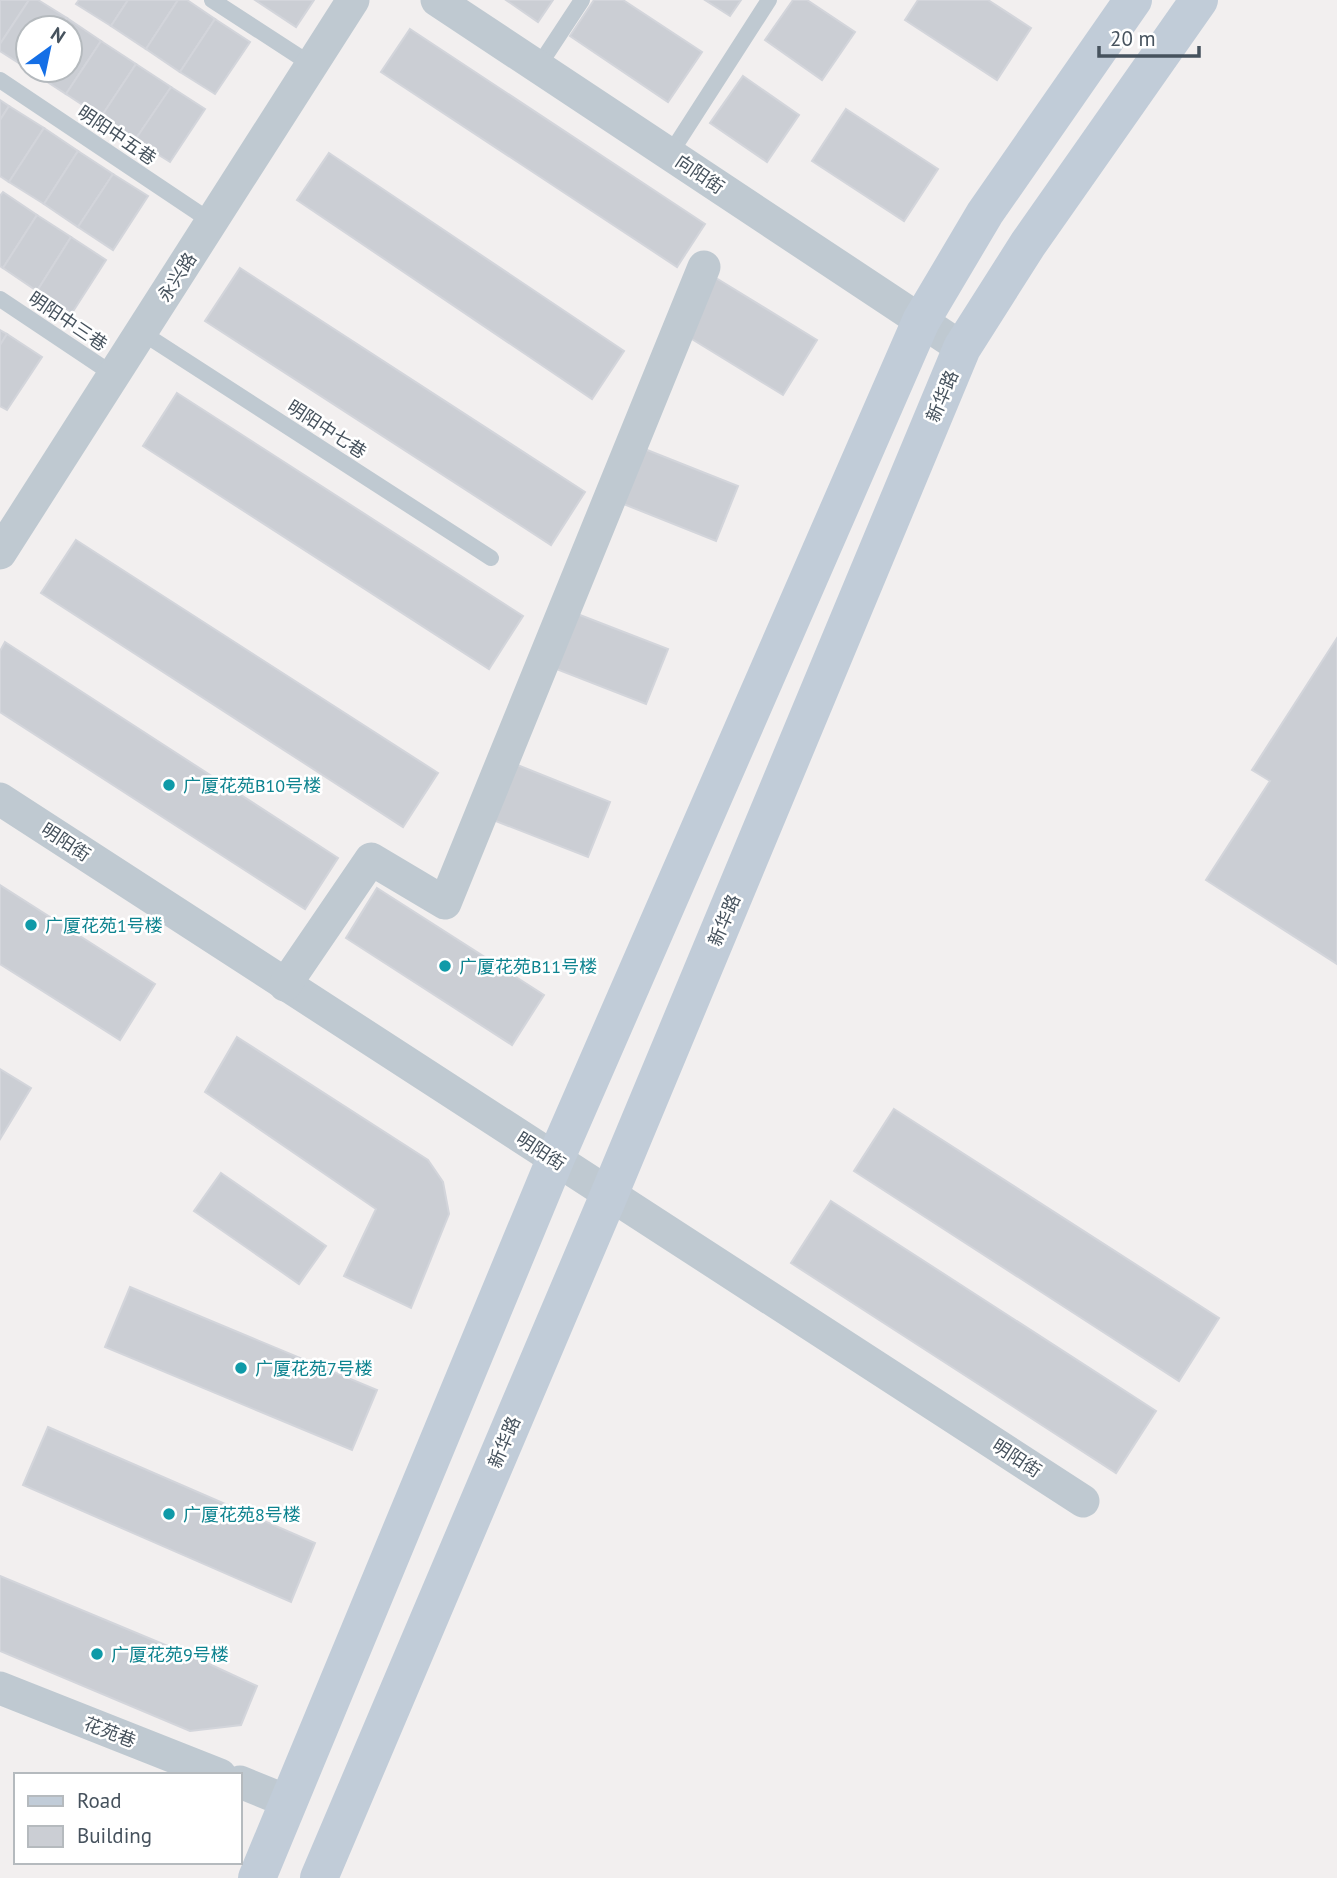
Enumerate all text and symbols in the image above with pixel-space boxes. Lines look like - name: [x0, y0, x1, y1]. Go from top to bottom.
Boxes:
- north arrow: [14, 14, 84, 84]
- scale bar: [1099, 14, 1199, 58]
- text: N: [46, 21, 70, 48]
- text: 20 m: [1110, 25, 1156, 52]
- street label: 明阳中五巷: [73, 100, 161, 170]
- street label: 向阳街: [671, 149, 729, 199]
- street label: 永兴路: [153, 248, 201, 306]
- street label: 明阳中三巷: [24, 286, 112, 356]
- street label: 新华路: [921, 367, 963, 425]
- street label: 明阳中七巷: [283, 395, 371, 463]
- place label: 广厦花苑B10号楼: [183, 774, 321, 797]
- marker: 广厦花苑B10号楼: [161, 777, 177, 793]
- street label: 明阳街: [37, 818, 95, 866]
- street label: 新华路: [703, 891, 745, 949]
- place label: 广厦花苑1号楼: [45, 914, 163, 937]
- marker: 广厦花苑1号楼: [23, 917, 39, 933]
- place label: 广厦花苑B11号楼: [459, 955, 597, 978]
- marker: 广厦花苑B11号楼: [437, 958, 453, 974]
- street label: 明阳街: [512, 1127, 570, 1175]
- place label: 广厦花苑7号楼: [255, 1357, 373, 1380]
- marker: 广厦花苑7号楼: [233, 1360, 249, 1376]
- street label: 新华路: [483, 1413, 525, 1471]
- street label: 明阳街: [988, 1434, 1046, 1482]
- place label: 广厦花苑8号楼: [183, 1503, 301, 1526]
- marker: 广厦花苑8号楼: [161, 1506, 177, 1522]
- place label: 广厦花苑9号楼: [111, 1643, 229, 1666]
- marker: 广厦花苑9号楼: [89, 1646, 105, 1662]
- street label: 花苑巷: [81, 1712, 139, 1752]
- legend: [14, 1773, 242, 1864]
- text: Road: [77, 1787, 121, 1814]
- text: Building: [77, 1822, 152, 1849]

